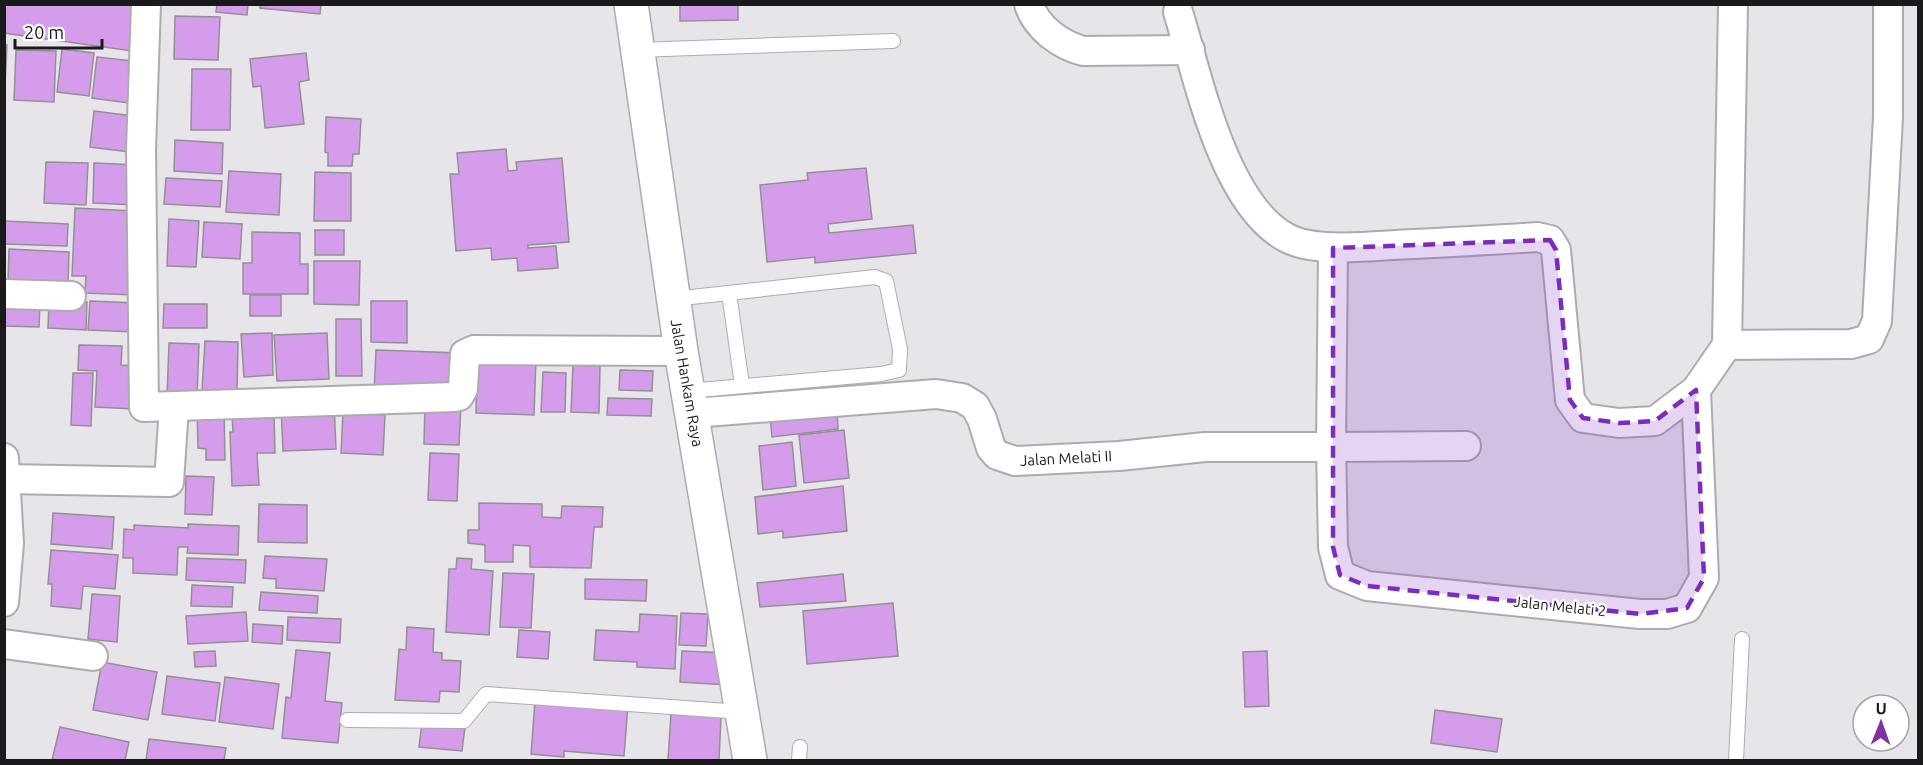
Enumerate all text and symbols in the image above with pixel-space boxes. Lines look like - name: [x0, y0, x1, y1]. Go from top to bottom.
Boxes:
- scale bar: [15, 12, 102, 50]
- text: 20 m: [24, 22, 64, 42]
- street label: Jalan Hankam Raya: [667, 318, 707, 448]
- street label: Jalan Melati II: [1019, 447, 1113, 469]
- street label: Jalan Melati 2: [1513, 593, 1607, 619]
- north arrow: [1851, 693, 1911, 753]
- text: U: [1875, 699, 1887, 717]

